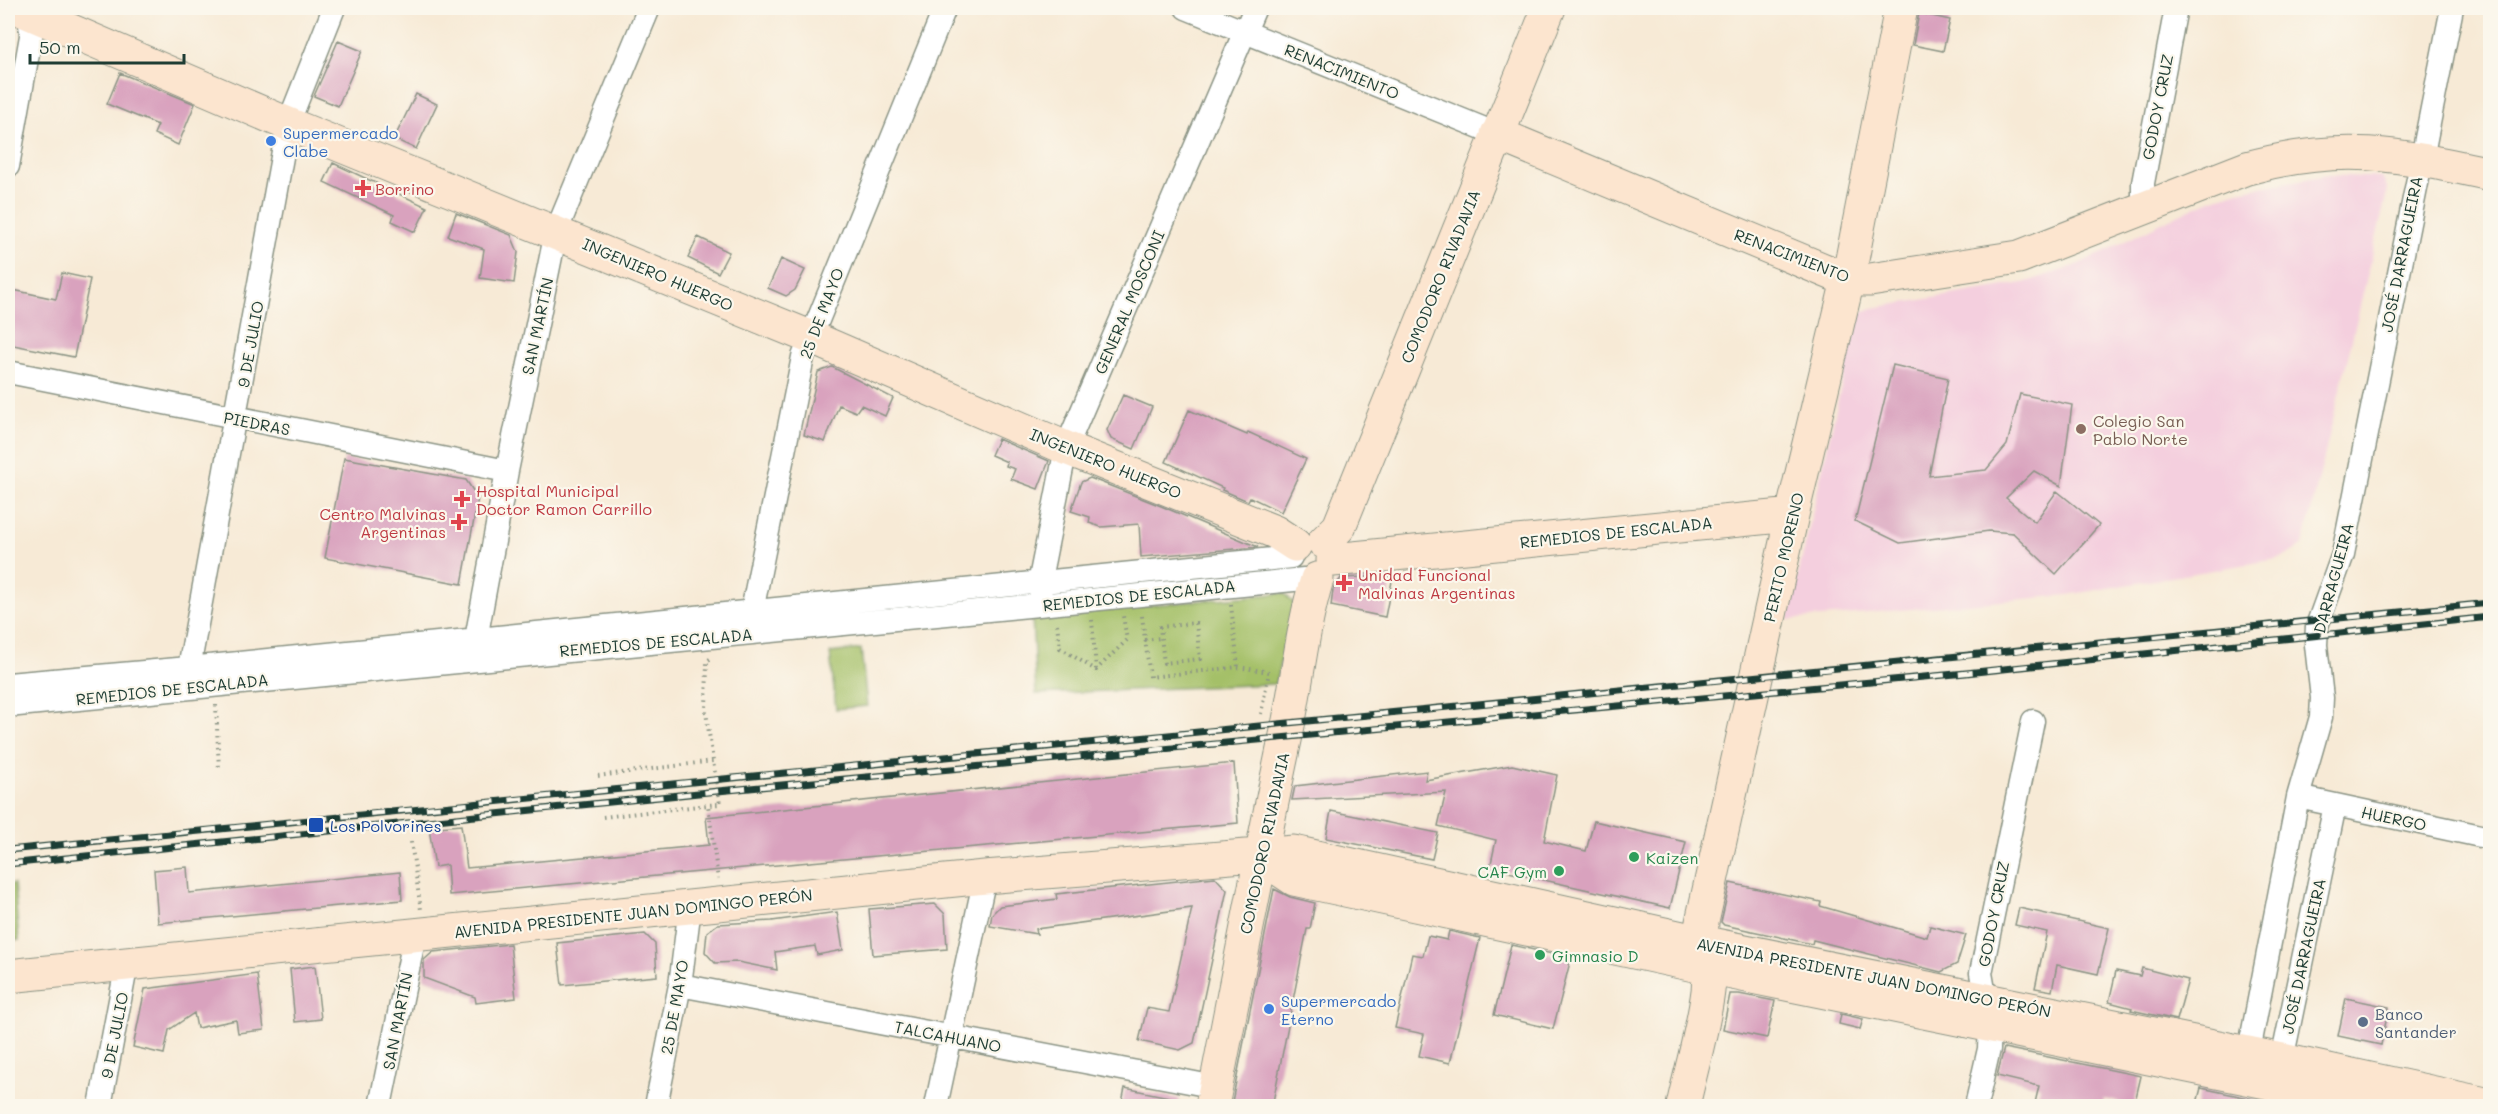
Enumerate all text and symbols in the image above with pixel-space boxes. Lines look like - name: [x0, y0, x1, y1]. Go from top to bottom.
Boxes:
- scale bar: [30, 27, 184, 65]
- text: 50 m: [39, 35, 81, 59]
- street label: RENACIMIENTO: [1281, 38, 1403, 104]
- street label: GODOY CRUZ: [2136, 52, 2178, 161]
- place label: Supermercado Clabe: [283, 122, 398, 161]
- marker: Supermercado Clabe: [264, 134, 278, 148]
- street label: JOSÉ DARRAGUEIRA: [2376, 174, 2426, 334]
- place label: Borrino: [375, 178, 434, 199]
- marker: Borrino: [356, 181, 370, 195]
- street label: COMODORO RIVADAVIA: [1396, 186, 1484, 366]
- street label: RENACIMIENTO: [1731, 223, 1853, 287]
- street label: GENERAL MOSCONI: [1089, 227, 1169, 377]
- street label: INGENIERO HUERGO: [579, 233, 737, 315]
- street label: 25 DE MAYO: [794, 265, 848, 361]
- street label: SAN MARTÍN: [516, 275, 558, 377]
- street label: 9 DE JULIO: [232, 299, 268, 389]
- street label: PIEDRAS: [222, 406, 292, 440]
- place label: Colegio San Pablo Norte: [2093, 410, 2188, 449]
- marker: Colegio San Pablo Norte: [2074, 422, 2088, 436]
- street label: INGENIERO HUERGO: [1027, 423, 1185, 503]
- place label: Hospital Municipal Doctor Ramon Carrillo: [476, 480, 652, 519]
- marker: Hospital Municipal Doctor Ramon Carrillo: [453, 490, 471, 508]
- street label: PERITO MORENO: [1758, 490, 1808, 624]
- place label: Centro Malvinas Argentinas: [319, 503, 446, 542]
- street label: REMEDIOS DE ESCALADA: [1519, 511, 1713, 553]
- marker: Centro Malvinas Argentinas: [450, 513, 468, 531]
- street label: DARRAGUEIRA: [2308, 520, 2358, 636]
- place label: Unidad Funcional Malvinas Argentinas: [1358, 564, 1516, 603]
- street label: REMEDIOS DE ESCALADA: [1042, 574, 1236, 616]
- marker: Unidad Funcional Malvinas Argentinas: [1335, 574, 1353, 592]
- street label: REMEDIOS DE ESCALADA: [559, 623, 753, 661]
- street label: REMEDIOS DE ESCALADA: [75, 668, 269, 710]
- street label: COMODORO RIVADAVIA: [1234, 750, 1294, 936]
- street label: HUERGO: [2360, 801, 2428, 835]
- place label: Los Polvorines: [330, 815, 442, 836]
- marker: Los Polvorines: [307, 816, 325, 834]
- place label: Kaizen: [1646, 847, 1698, 868]
- marker: Kaizen: [1627, 850, 1641, 864]
- street label: GODOY CRUZ: [1972, 859, 2014, 968]
- place label: CAF Gym: [1477, 861, 1547, 882]
- marker: CAF Gym: [1552, 864, 1566, 878]
- street label: JOSÉ DARRAGUEIRA: [2276, 876, 2330, 1036]
- street label: AVENIDA PRESIDENTE JUAN DOMINGO PERÓN: [453, 884, 813, 942]
- street label: AVENIDA PRESIDENTE JUAN DOMINGO PERÓN: [1695, 932, 2053, 1022]
- place label: Gimnasio D: [1552, 945, 1639, 966]
- marker: Gimnasio D: [1533, 948, 1547, 962]
- street label: 25 DE MAYO: [655, 958, 693, 1056]
- street label: SAN MARTÍN: [377, 970, 417, 1072]
- street label: 9 DE JULIO: [95, 990, 133, 1080]
- place label: Supermercado Eterno: [1281, 990, 1396, 1029]
- marker: Supermercado Eterno: [1262, 1002, 1276, 1016]
- place label: Banco Santander: [2375, 1003, 2457, 1042]
- street label: TALCAHUANO: [893, 1015, 1003, 1057]
- marker: Banco Santander: [2356, 1015, 2370, 1029]

